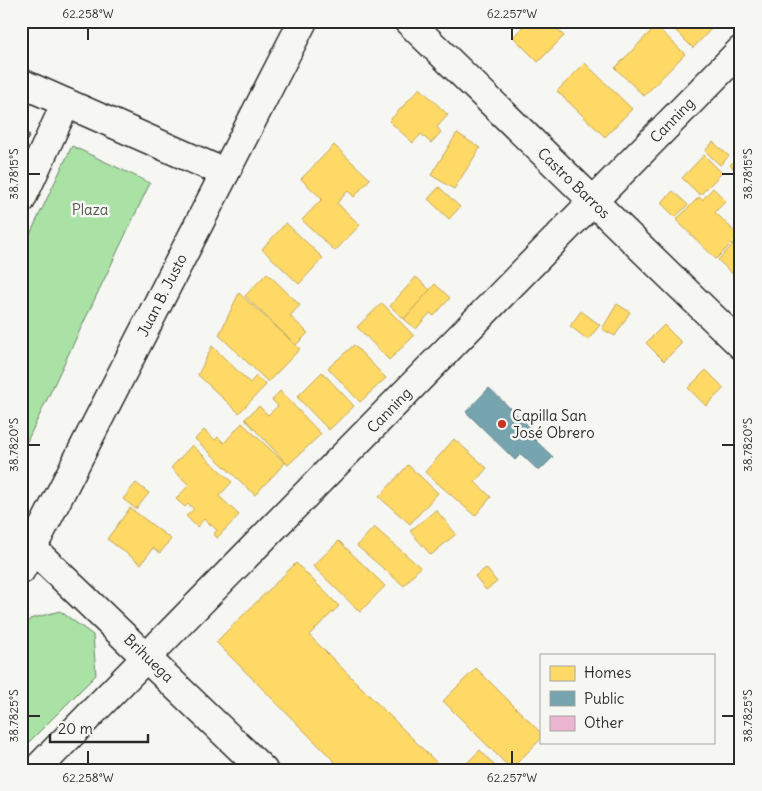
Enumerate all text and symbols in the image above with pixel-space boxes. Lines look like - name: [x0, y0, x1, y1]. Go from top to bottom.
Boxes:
- text: 62.258°W: [62, 6, 114, 21]
- text: 62.257°W: [487, 6, 537, 21]
- street label: Canning: [646, 93, 698, 147]
- street label: Castro Barros: [534, 144, 615, 223]
- text: 38.7815°S: [6, 148, 21, 200]
- text: 38.7815°S: [740, 148, 755, 200]
- park label: Plaza: [72, 200, 109, 219]
- street label: Juan B. Justo: [133, 250, 191, 340]
- street label: Canning: [363, 383, 415, 437]
- place label: Capilla San José Obrero: [512, 406, 595, 442]
- text: 38.7820°S: [6, 418, 21, 472]
- marker: Capilla San José Obrero: [496, 418, 508, 430]
- text: 38.7820°S: [740, 418, 755, 472]
- street label: Brihuega: [120, 630, 178, 687]
- legend: [540, 654, 714, 744]
- text: Homes: [584, 663, 631, 682]
- text: 38.7825°S: [6, 689, 21, 743]
- text: Public: [584, 689, 625, 708]
- text: 38.7825°S: [740, 689, 755, 743]
- scale bar: [50, 711, 148, 743]
- text: Other: [584, 713, 624, 732]
- text: 20 m: [58, 719, 93, 738]
- text: 62.258°W: [62, 770, 114, 785]
- text: 62.257°W: [487, 770, 537, 785]

